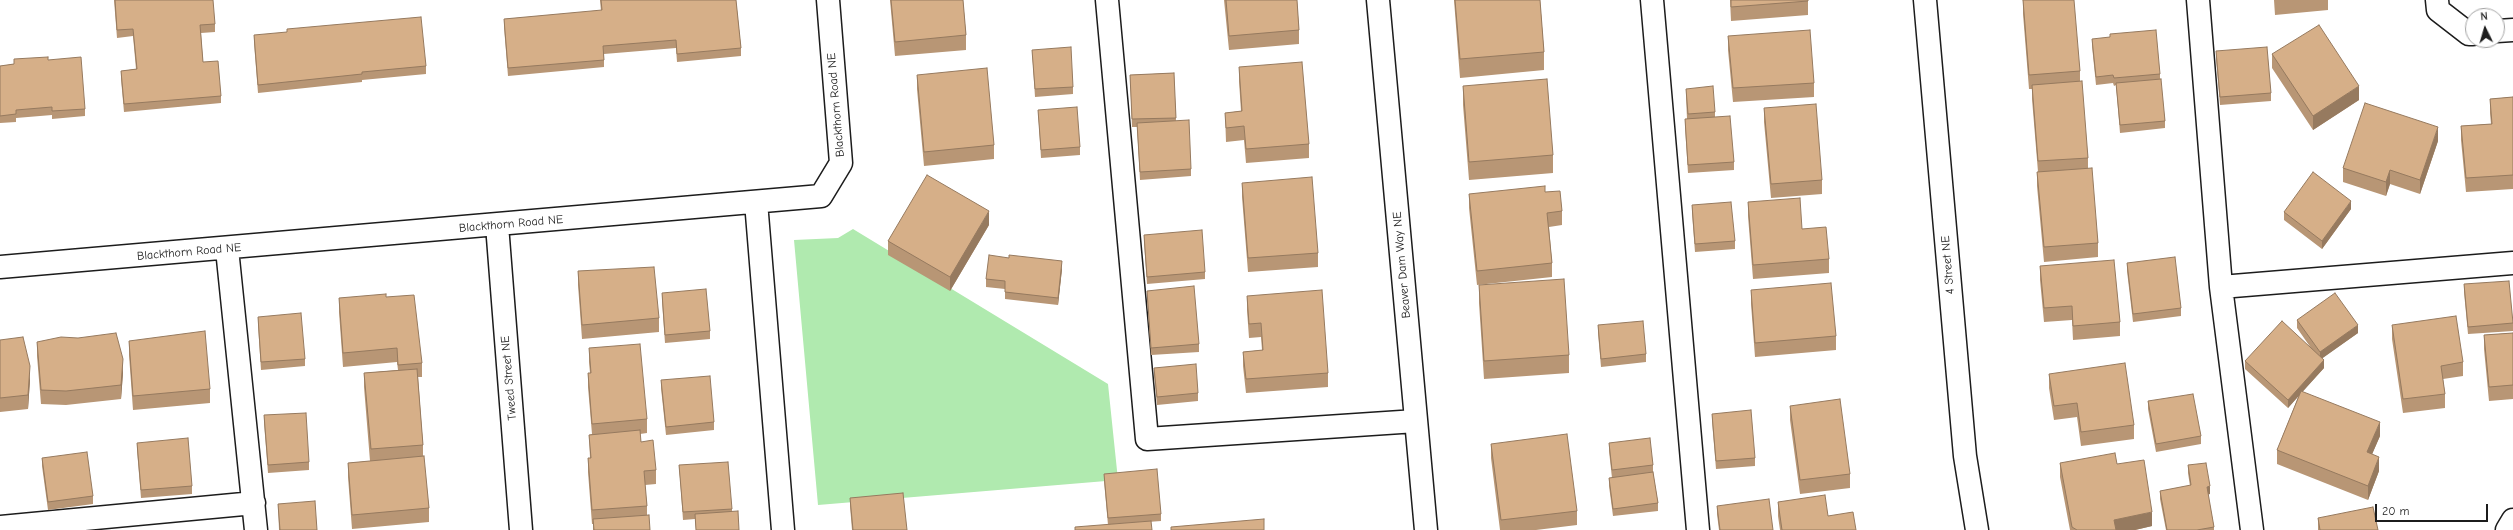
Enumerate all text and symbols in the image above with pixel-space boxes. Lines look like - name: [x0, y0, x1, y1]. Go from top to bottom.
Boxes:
- north arrow: [2465, 8, 2505, 48]
- text: N: [2480, 10, 2488, 23]
- street label: Blackthorn Road NE: [824, 52, 848, 158]
- street label: Beaver Dam Way NE: [1390, 211, 1414, 319]
- street label: Blackthorn Road NE: [458, 212, 564, 236]
- street label: 4 Street NE: [1938, 235, 1958, 295]
- street label: Blackthorn Road NE: [136, 240, 242, 264]
- street label: Tweed Street NE: [498, 335, 520, 421]
- scale bar: [2377, 496, 2490, 522]
- text: 20 m: [2382, 504, 2410, 518]

